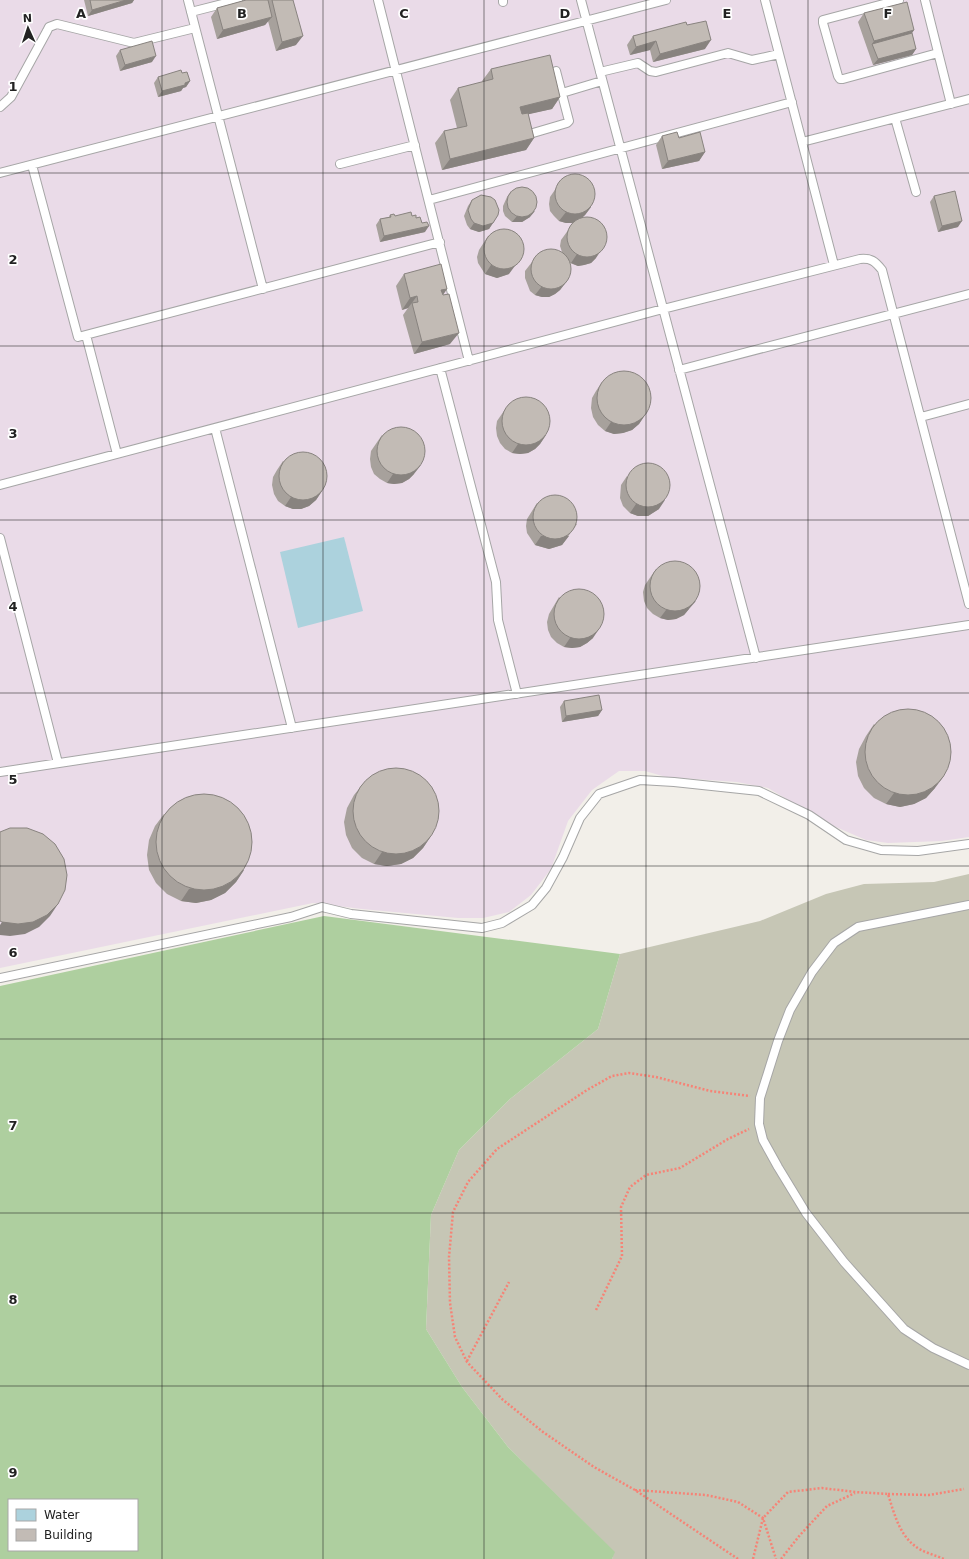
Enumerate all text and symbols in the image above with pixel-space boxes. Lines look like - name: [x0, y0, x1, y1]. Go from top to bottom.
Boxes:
- text: A: [76, 6, 86, 21]
- text: B: [237, 6, 247, 21]
- text: C: [399, 6, 409, 21]
- text: D: [560, 6, 571, 21]
- text: E: [723, 6, 731, 21]
- text: F: [884, 6, 892, 21]
- north arrow: [8, 8, 48, 48]
- text: N: [23, 12, 32, 25]
- text: 1: [8, 79, 18, 94]
- text: 2: [8, 252, 18, 267]
- text: 3: [8, 426, 18, 441]
- text: 4: [8, 599, 18, 614]
- text: 5: [8, 772, 18, 787]
- text: 6: [8, 945, 18, 960]
- text: 7: [8, 1118, 18, 1133]
- text: 8: [8, 1292, 18, 1307]
- text: 9: [8, 1465, 18, 1480]
- legend: [8, 1499, 138, 1551]
- text: Water: [44, 1508, 80, 1522]
- text: Building: [44, 1528, 93, 1542]

